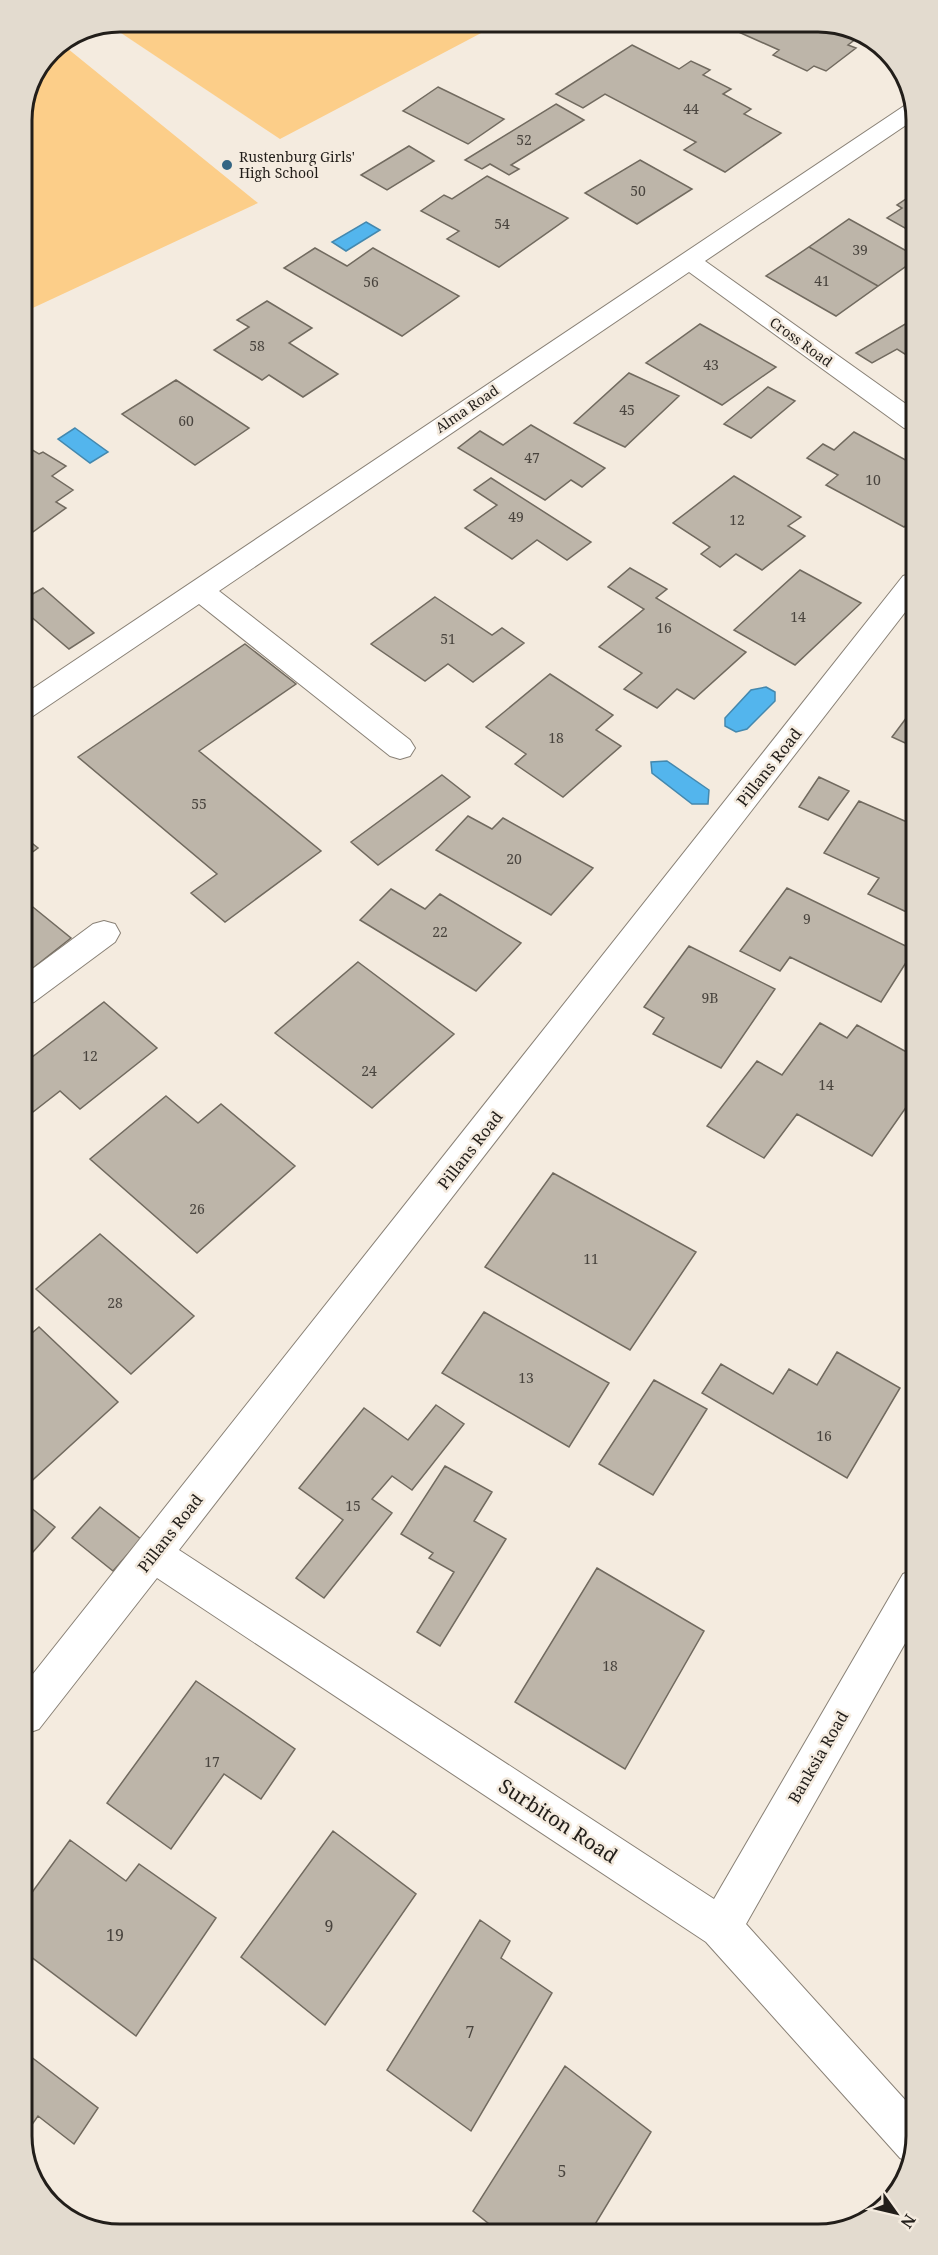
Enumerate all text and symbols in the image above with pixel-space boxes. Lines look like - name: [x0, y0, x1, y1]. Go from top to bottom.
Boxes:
- house number: 44: [683, 99, 699, 118]
- house number: 52: [516, 130, 532, 149]
- place label: Rustenburg Girls' High School: [239, 147, 355, 182]
- marker: Rustenburg Girls' High School: [220, 158, 234, 172]
- house number: 50: [630, 181, 646, 200]
- house number: 54: [494, 214, 510, 233]
- house number: 39: [852, 240, 868, 259]
- house number: 41: [814, 271, 830, 290]
- house number: 56: [363, 272, 379, 291]
- street label: Cross Road: [766, 312, 837, 371]
- house number: 58: [249, 336, 265, 355]
- house number: 43: [703, 355, 719, 374]
- street label: Alma Road: [431, 380, 503, 437]
- house number: 45: [619, 400, 635, 419]
- house number: 60: [178, 411, 194, 430]
- house number: 47: [524, 448, 540, 467]
- house number: 10: [865, 470, 881, 489]
- house number: 49: [508, 507, 524, 526]
- house number: 12: [729, 510, 745, 529]
- house number: 14: [790, 607, 806, 626]
- house number: 16: [656, 618, 672, 637]
- house number: 51: [440, 629, 456, 648]
- street label: Pillans Road: [731, 723, 807, 811]
- house number: 18: [548, 728, 564, 747]
- house number: 55: [191, 794, 207, 813]
- house number: 20: [506, 849, 522, 868]
- house number: 9: [803, 909, 811, 928]
- house number: 22: [432, 922, 448, 941]
- house number: 9B: [702, 988, 718, 1007]
- house number: 12: [82, 1046, 98, 1065]
- house number: 24: [361, 1061, 377, 1080]
- house number: 14: [818, 1075, 834, 1094]
- street label: Pillans Road: [432, 1106, 508, 1194]
- house number: 26: [189, 1199, 205, 1218]
- house number: 11: [583, 1249, 599, 1268]
- house number: 28: [107, 1293, 123, 1312]
- house number: 13: [518, 1368, 534, 1387]
- house number: 16: [816, 1426, 832, 1445]
- street label: Pillans Road: [132, 1489, 208, 1577]
- house number: 15: [345, 1496, 361, 1515]
- house number: 18: [602, 1656, 618, 1675]
- street label: Banksia Road: [783, 1707, 853, 1807]
- house number: 17: [204, 1752, 220, 1771]
- street label: Surbiton Road: [494, 1772, 623, 1869]
- house number: 9: [325, 1915, 333, 1937]
- house number: 19: [106, 1924, 124, 1946]
- house number: 7: [466, 2021, 475, 2043]
- house number: 5: [558, 2160, 566, 2182]
- north arrow: [866, 2183, 926, 2243]
- text: N: [896, 2210, 921, 2233]

